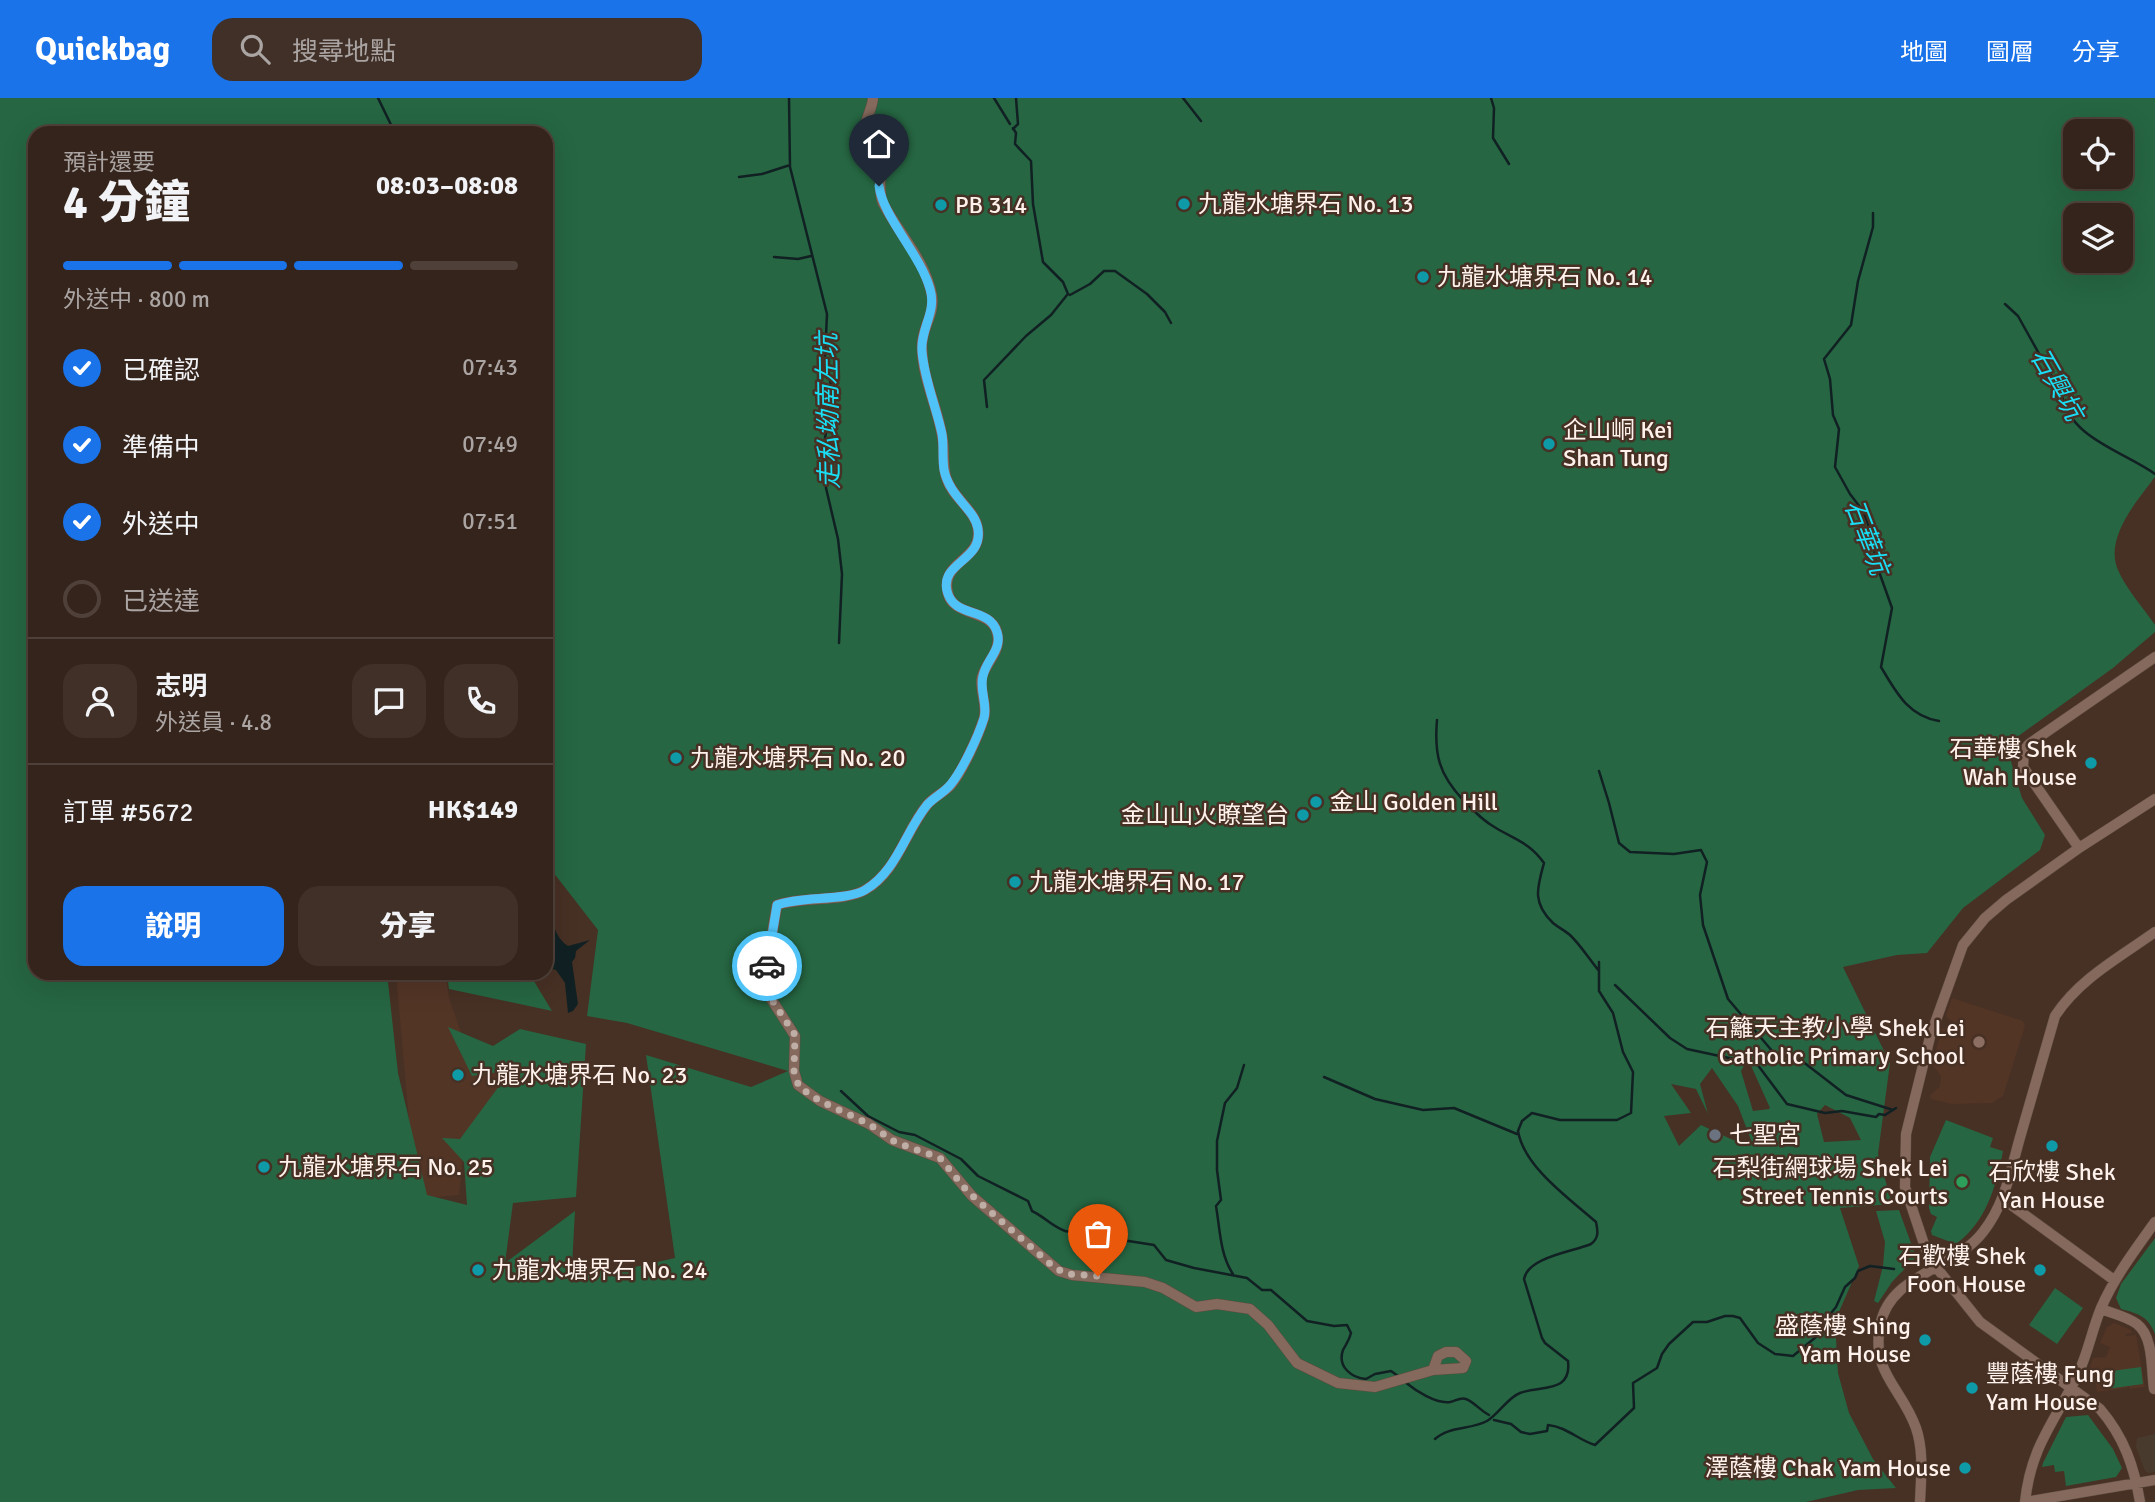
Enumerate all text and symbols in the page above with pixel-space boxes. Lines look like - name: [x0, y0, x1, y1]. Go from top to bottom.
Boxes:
- search box: [212, 18, 702, 81]
- text: Quickbag: [35, 29, 170, 70]
- icon: search: [236, 30, 274, 68]
- text: 搜尋地點: [292, 36, 396, 68]
- text: 地圖: [1900, 37, 1948, 67]
- text: 圖層: [1986, 37, 2034, 67]
- text: 分享: [2072, 37, 2120, 67]
- pin: [849, 114, 909, 186]
- map controls: [2063, 119, 2133, 273]
- button: locate: [2063, 119, 2133, 189]
- icon: home: [860, 125, 898, 163]
- text: 預計還要: [63, 148, 155, 177]
- text: 08:03–08:08: [376, 170, 518, 202]
- text: 4 分鐘: [63, 175, 190, 231]
- place label: 九龍水塘界石 No. 13: [1198, 189, 1413, 219]
- place label: PB 314: [955, 190, 1027, 220]
- marker: 九龍水塘界石 No. 13: [1176, 196, 1192, 212]
- marker: PB 314: [933, 197, 949, 213]
- button: layers: [2063, 203, 2133, 273]
- place label: 九龍水塘界石 No. 14: [1437, 262, 1652, 292]
- marker: 九龍水塘界石 No. 14: [1415, 269, 1431, 285]
- text: 外送中 · 800 m: [63, 285, 210, 314]
- water label: 走私坳南左坑: [812, 329, 846, 489]
- water label: 石興坑: [2023, 343, 2091, 430]
- icon: check: [63, 349, 101, 387]
- text: 07:43: [462, 353, 518, 382]
- text: 已確認: [122, 355, 200, 387]
- place label: 企山峒 Kei Shan Tung: [1563, 415, 1673, 473]
- icon: check: [63, 426, 101, 464]
- text: 07:49: [462, 430, 518, 459]
- text: 準備中: [122, 432, 200, 464]
- marker: 企山峒 Kei Shan Tung: [1541, 436, 1557, 452]
- water label: 石華坑: [1837, 495, 1896, 583]
- icon: check: [63, 503, 101, 541]
- text: 07:51: [462, 507, 518, 536]
- text: 外送中: [122, 509, 200, 541]
- text: 已送達: [122, 586, 200, 618]
- button: person: [63, 664, 137, 738]
- button: chat: [352, 664, 426, 738]
- button: phone: [444, 664, 518, 738]
- text: 志明: [155, 671, 207, 703]
- text: 外送員 · 4.8: [155, 708, 272, 737]
- place label: 石華樓 Shek Wah House: [1949, 734, 2077, 792]
- place label: 九龍水塘界石 No. 20: [690, 743, 905, 773]
- marker: 九龍水塘界石 No. 20: [668, 750, 684, 766]
- marker: 石華樓 Shek Wah House: [2083, 755, 2099, 771]
- place label: 金山 Golden Hill: [1330, 787, 1498, 817]
- text: HK$149: [428, 794, 518, 826]
- marker: 金山 Golden Hill: [1308, 794, 1324, 810]
- text: 訂單 #5672: [63, 797, 194, 829]
- place label: 金山山火瞭望台: [1121, 800, 1289, 830]
- marker: 金山山火瞭望台: [1295, 807, 1311, 823]
- place label: 九龍水塘界石 No. 17: [1029, 867, 1244, 897]
- marker: 九龍水塘界石 No. 17: [1007, 874, 1023, 890]
- button: 說明: [63, 886, 284, 966]
- button: 分享: [298, 886, 518, 966]
- courier: [732, 931, 802, 1001]
- icon: car: [748, 947, 786, 985]
- place label: 石籬天主教小學 Shek Lei Catholic Primary School: [1706, 1013, 1965, 1071]
- marker: 石籬天主教小學 Shek Lei Catholic Primary School: [1971, 1034, 1987, 1050]
- place label: 九龍水塘界石 No. 23: [472, 1060, 687, 1090]
- marker: 九龍水塘界石 No. 23: [450, 1067, 466, 1083]
- place label: 七聖宮: [1729, 1120, 1801, 1150]
- marker: 七聖宮: [1707, 1127, 1723, 1143]
- marker: 石欣樓 Shek Yan House: [2044, 1138, 2060, 1154]
- place label: 九龍水塘界石 No. 25: [278, 1152, 493, 1182]
- place label: 石梨街網球場 Shek Lei Street Tennis Courts: [1713, 1153, 1948, 1211]
- place label: 石欣樓 Shek Yan House: [1988, 1157, 2116, 1215]
- marker: 九龍水塘界石 No. 25: [256, 1159, 272, 1175]
- marker: 石梨街網球場 Shek Lei Street Tennis Courts: [1954, 1174, 1970, 1190]
- pin: [1068, 1204, 1128, 1276]
- icon: bag: [1079, 1215, 1117, 1253]
- place label: 石歡樓 Shek Foon House: [1898, 1241, 2026, 1299]
- place label: 九龍水塘界石 No. 24: [492, 1255, 707, 1285]
- marker: 九龍水塘界石 No. 24: [470, 1262, 486, 1278]
- marker: 石歡樓 Shek Foon House: [2032, 1262, 2048, 1278]
- place label: 盛蔭樓 Shing Yam House: [1775, 1311, 1911, 1369]
- marker: 盛蔭樓 Shing Yam House: [1917, 1332, 1933, 1348]
- place label: 豐蔭樓 Fung Yam House: [1986, 1359, 2114, 1417]
- marker: 豐蔭樓 Fung Yam House: [1964, 1380, 1980, 1396]
- place label: 澤蔭樓 Chak Yam House: [1705, 1453, 1951, 1483]
- marker: 澤蔭樓 Chak Yam House: [1957, 1460, 1973, 1476]

